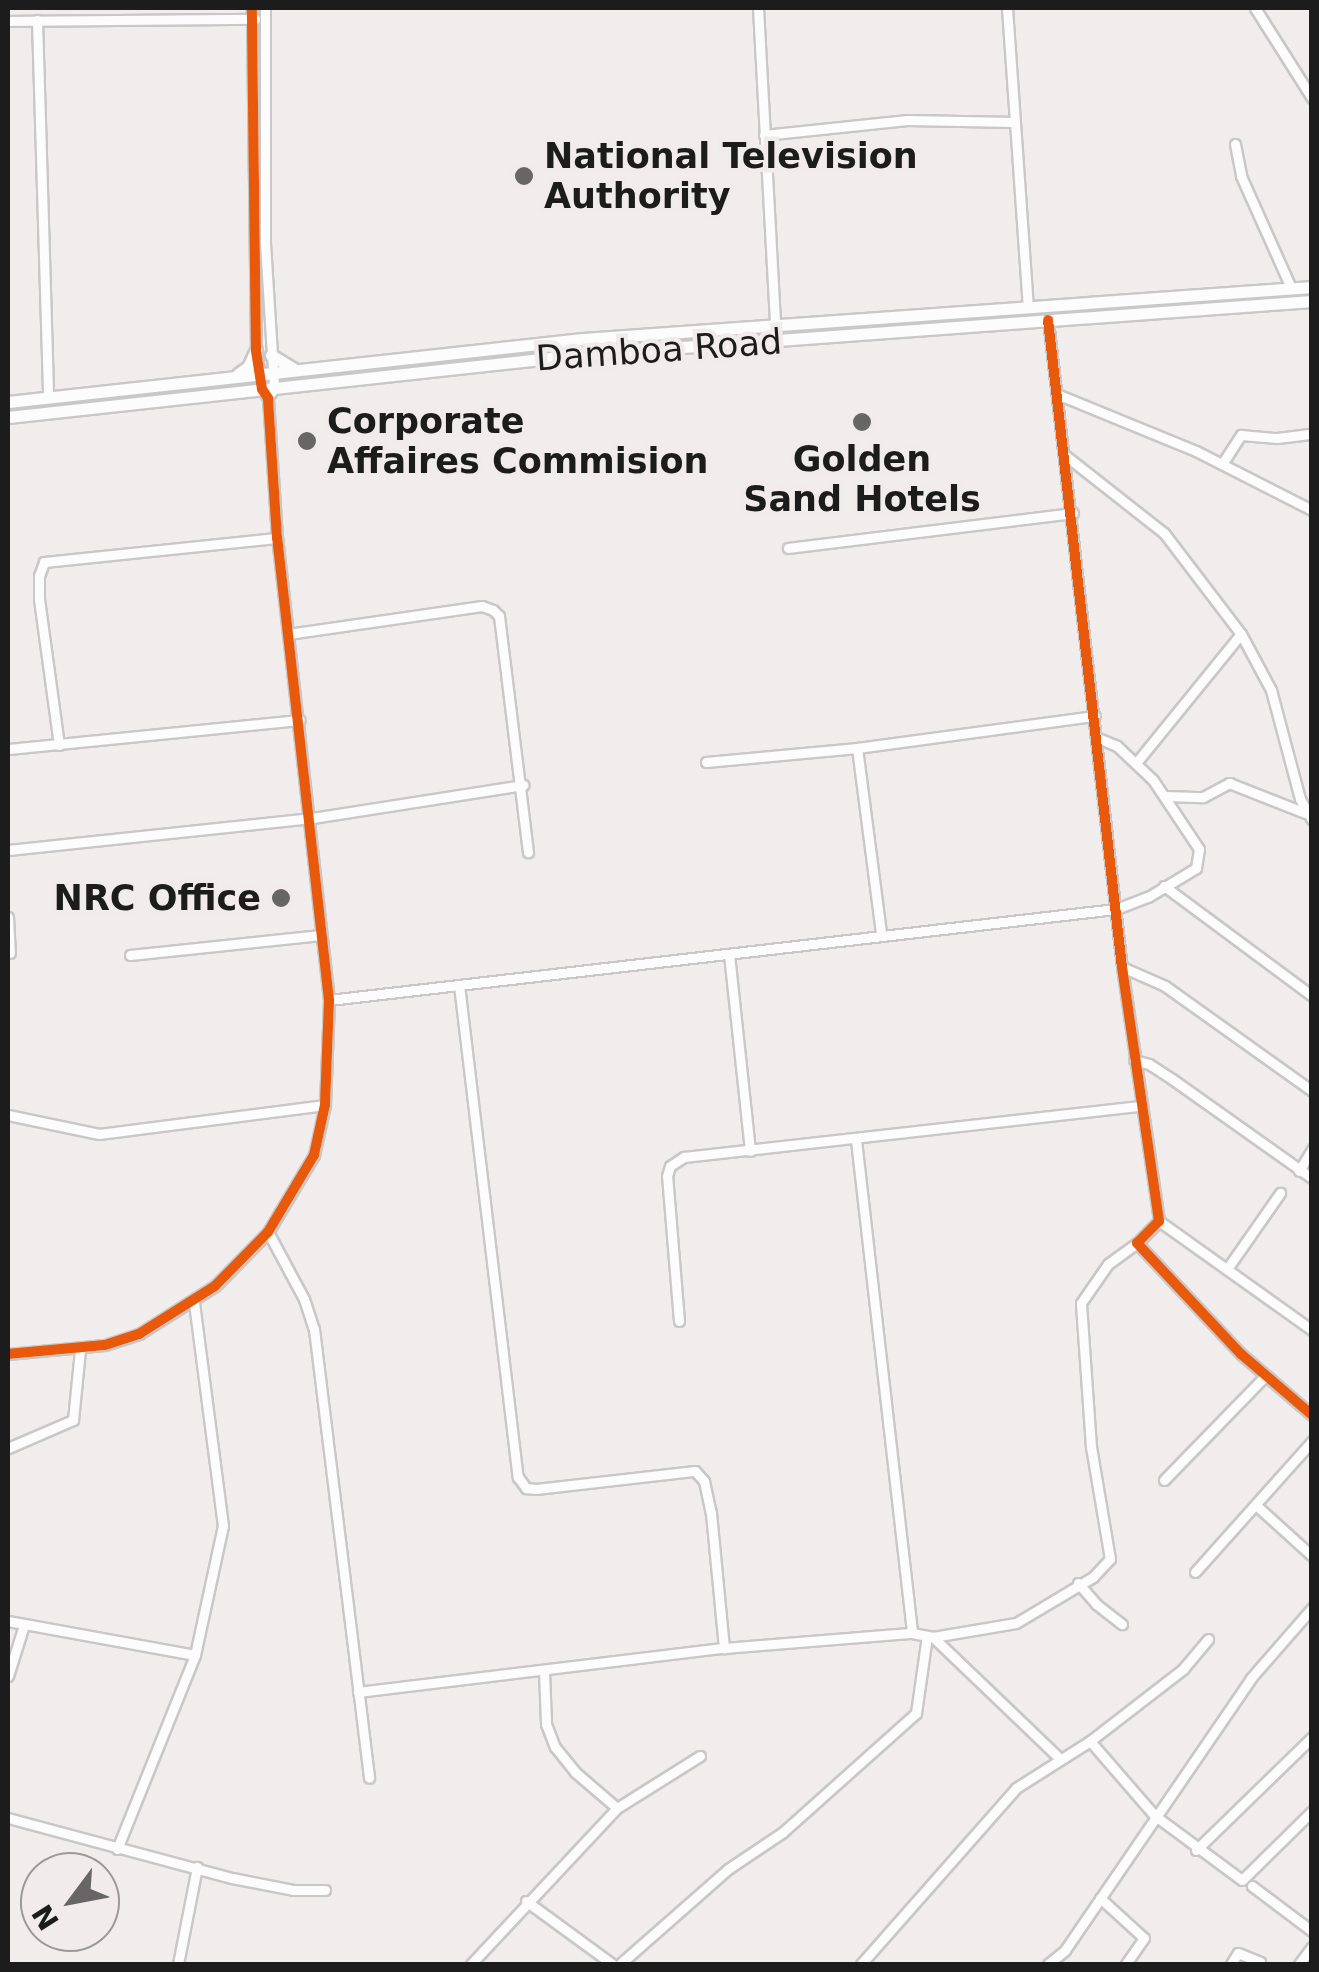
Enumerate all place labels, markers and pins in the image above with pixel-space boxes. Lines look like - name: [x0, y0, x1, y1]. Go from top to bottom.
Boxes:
- place label: National Television Authority: [544, 135, 918, 217]
- marker: National Television Authority: [513, 165, 535, 187]
- place label: Corporate Affaires Commision: [327, 400, 709, 482]
- marker: Golden Sand Hotels: [851, 411, 873, 433]
- marker: Corporate Affaires Commision: [296, 430, 318, 452]
- place label: Golden Sand Hotels: [743, 438, 981, 520]
- place label: NRC Office: [54, 877, 261, 919]
- marker: NRC Office: [270, 887, 292, 909]

